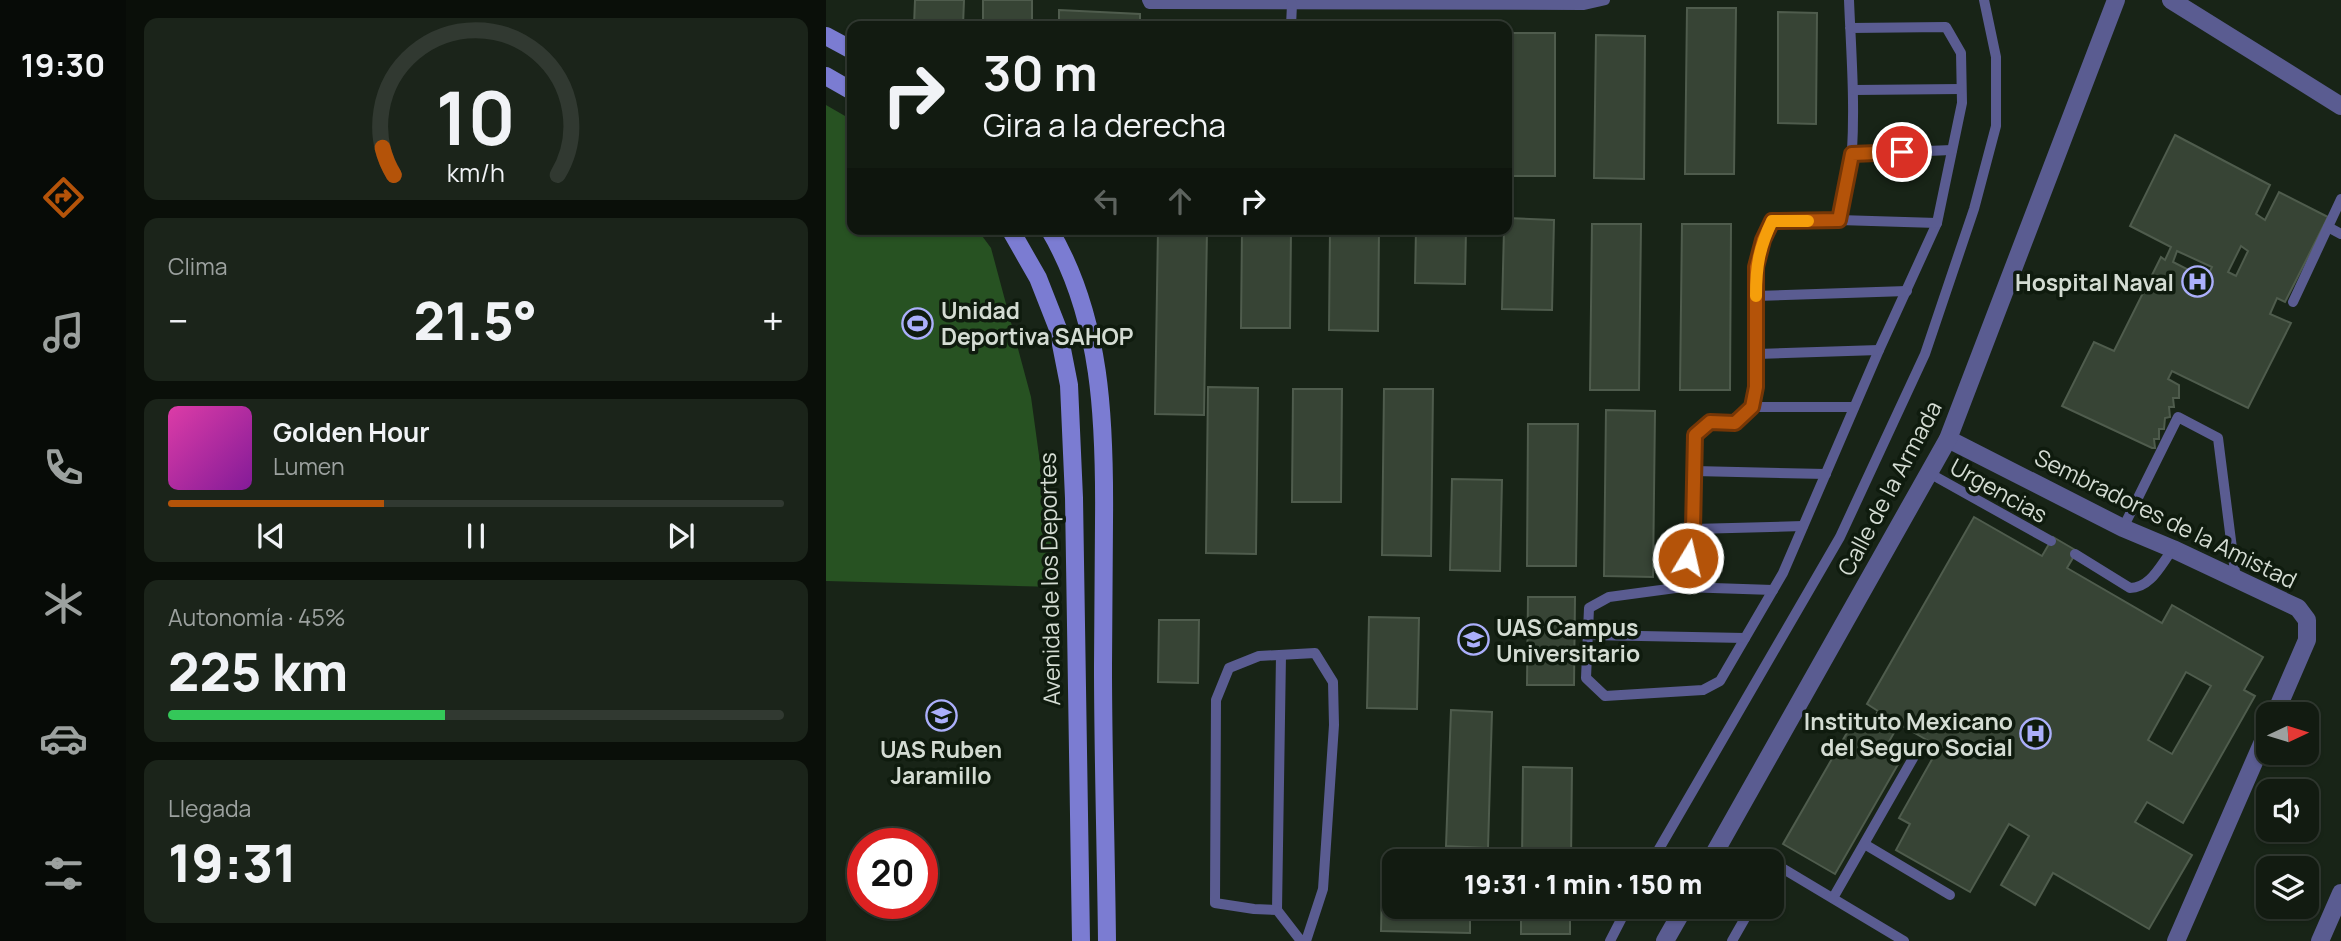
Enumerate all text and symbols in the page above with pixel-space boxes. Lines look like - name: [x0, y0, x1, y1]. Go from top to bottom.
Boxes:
- text: 30 m: [983, 39, 1098, 106]
- text: 19:30: [21, 43, 105, 87]
- icon: right: [868, 49, 959, 140]
- text: 10: [436, 67, 516, 167]
- text: Gira a la derecha: [983, 103, 1226, 147]
- pin: [1872, 122, 1932, 182]
- icon: arrive: [1883, 133, 1921, 171]
- text: km/h: [447, 155, 505, 190]
- icon: directions: [39, 173, 88, 222]
- icon: left: [1088, 182, 1126, 220]
- icon: ahead: [1161, 182, 1199, 220]
- icon: right: [1234, 182, 1272, 220]
- text: Clima: [168, 250, 227, 282]
- hospital icon: Hospital Naval: [2180, 265, 2214, 299]
- place label: Hospital Naval: [2015, 266, 2174, 298]
- text: 21.5°: [414, 285, 537, 356]
- text: −: [168, 294, 189, 346]
- text: +: [762, 294, 784, 346]
- place label: Unidad Deportiva SAHOP: [941, 294, 1134, 352]
- sports icon: Unidad Deportiva SAHOP: [901, 306, 935, 340]
- icon: music: [39, 308, 88, 357]
- street label: Calle de la Armada: [1829, 395, 1949, 581]
- text: Golden Hour: [273, 414, 430, 450]
- street label: Sembradores de la Amistad: [2030, 441, 2302, 595]
- icon: phone: [39, 443, 88, 492]
- text: Lumen: [273, 450, 345, 482]
- street label: Urgencias: [1944, 450, 2054, 530]
- street label: Avenida de los Deportes: [1031, 452, 1067, 706]
- icon: previous: [252, 517, 290, 555]
- icon: pause: [457, 517, 495, 555]
- icon: next: [662, 517, 700, 555]
- position arrow: [1651, 521, 1725, 595]
- icon: climate: [39, 579, 88, 628]
- text: Autonomía · 45%: [168, 601, 345, 633]
- place label: UAS Campus Universitario: [1496, 611, 1640, 669]
- school or university icon: UAS Campus Universitario: [1456, 623, 1490, 657]
- text: 225 km: [168, 636, 348, 707]
- school or university icon: UAS Ruben Jaramillo: [924, 698, 958, 732]
- north arrow: [2256, 702, 2319, 765]
- map controls: [2256, 702, 2319, 919]
- place label: Instituto Mexicano del Seguro Social: [1804, 705, 2013, 763]
- icon: car: [39, 714, 88, 763]
- hospital icon: Instituto Mexicano del Seguro Social: [2019, 717, 2053, 751]
- place label: UAS Ruben Jaramillo: [880, 733, 1002, 791]
- button: sound: [2256, 779, 2319, 842]
- text: Llegada: [168, 792, 251, 824]
- text: 19:31: [168, 827, 297, 898]
- speed limit sign: 20: [847, 828, 938, 919]
- icon: filters: [39, 849, 88, 898]
- button: layers: [2256, 856, 2319, 919]
- text: 19:31 · 1 min · 150 m: [1464, 866, 1702, 902]

